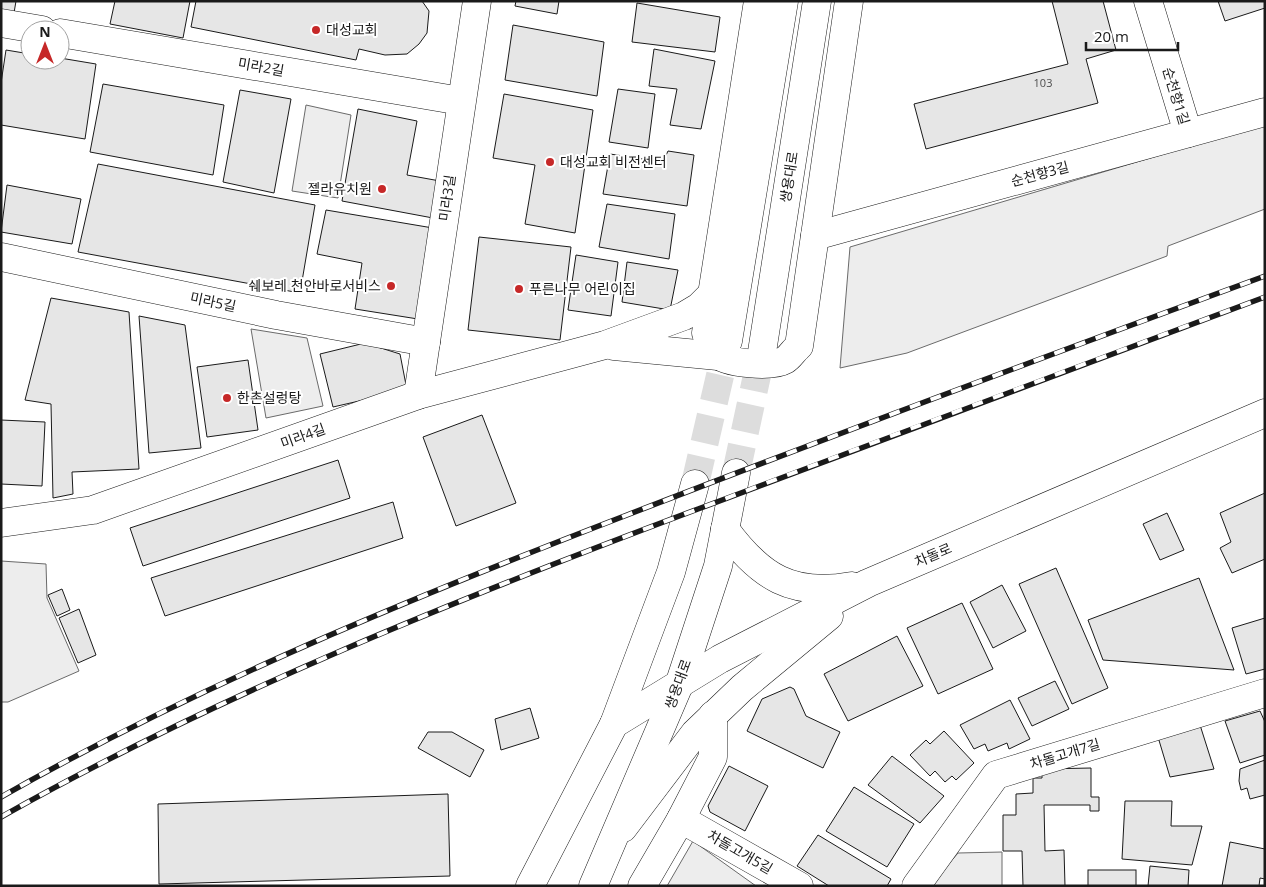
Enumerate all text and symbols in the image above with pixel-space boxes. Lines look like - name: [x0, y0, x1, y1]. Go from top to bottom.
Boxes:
- north arrow: [20, 20, 70, 70]
- place label: 대성교회: [326, 20, 378, 39]
- scale bar: [1086, 20, 1178, 52]
- text: N: [39, 22, 51, 41]
- marker: 대성교회: [310, 24, 322, 36]
- text: 20 m: [1094, 26, 1129, 46]
- street label: 미라2길: [236, 53, 286, 80]
- street label: 순천향1길: [1159, 65, 1194, 127]
- house number: 103: [1034, 75, 1052, 90]
- street label: 쌍용대로: [775, 150, 802, 204]
- place label: 대성교회 비전센터: [560, 152, 667, 171]
- marker: 대성교회 비전센터: [544, 156, 556, 168]
- street label: 순천향3길: [1009, 157, 1071, 190]
- street label: 미라3길: [434, 174, 459, 222]
- place label: 젤라유치원: [308, 179, 372, 198]
- marker: 젤라유치원: [376, 183, 388, 195]
- place label: 쉐보레 천안바로서비스: [249, 276, 381, 295]
- place label: 푸른나무 어린이집: [529, 279, 636, 298]
- marker: 쉐보레 천안바로서비스: [385, 280, 397, 292]
- marker: 푸른나무 어린이집: [513, 283, 525, 295]
- street label: 미라5길: [188, 287, 238, 316]
- place label: 한촌설렁탕: [237, 388, 302, 407]
- marker: 한촌설렁탕: [221, 392, 233, 404]
- street label: 미라4길: [278, 419, 328, 452]
- street label: 차돌로: [911, 538, 954, 571]
- street label: 쌍용대로: [660, 656, 695, 711]
- street label: 차돌고개7길: [1027, 734, 1102, 773]
- street label: 차돌고개5길: [704, 825, 776, 878]

